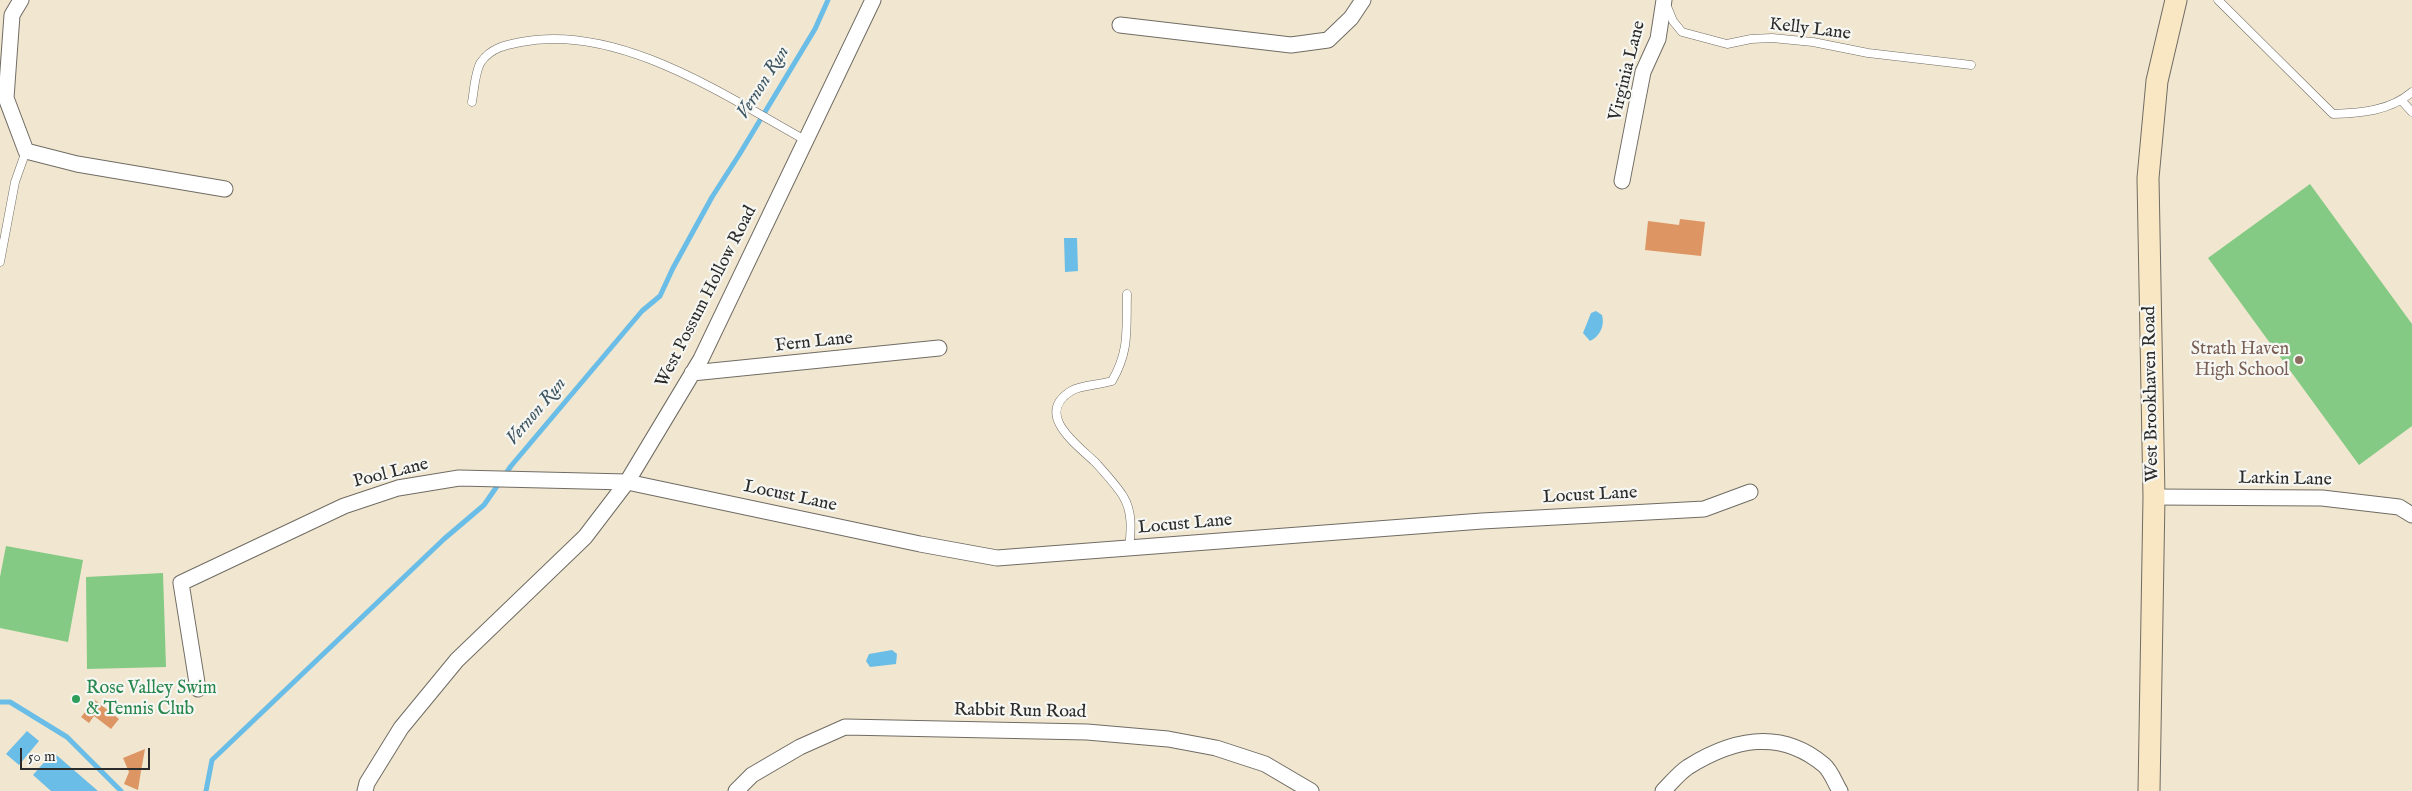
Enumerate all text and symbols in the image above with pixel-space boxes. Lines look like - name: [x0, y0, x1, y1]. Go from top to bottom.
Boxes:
- street label: Kelly Lane: [1768, 14, 1852, 46]
- street label: Virginia Lane: [1605, 19, 1651, 123]
- water label: Vernon Run: [733, 42, 795, 124]
- street label: West Possum Hollow Road: [652, 203, 762, 391]
- street label: West Brookhaven Road: [2140, 306, 2164, 482]
- street label: Fern Lane: [774, 328, 854, 358]
- place label: Strath Haven High School: [2191, 339, 2289, 382]
- marker: Strath Haven High School: [2293, 354, 2305, 366]
- water label: Vernon Run: [502, 373, 572, 451]
- street label: Pool Lane: [351, 454, 431, 494]
- street label: Larkin Lane: [2238, 468, 2332, 492]
- street label: Locust Lane: [741, 477, 839, 517]
- street label: Locust Lane: [1542, 483, 1638, 509]
- street label: Locust Lane: [1137, 510, 1233, 540]
- place label: Rose Valley Swim & Tennis Club: [86, 678, 217, 721]
- marker: Rose Valley Swim & Tennis Club: [70, 693, 82, 705]
- street label: Rabbit Run Road: [954, 700, 1086, 724]
- scale bar: [22, 738, 152, 770]
- text: 50 m: [28, 747, 56, 766]

